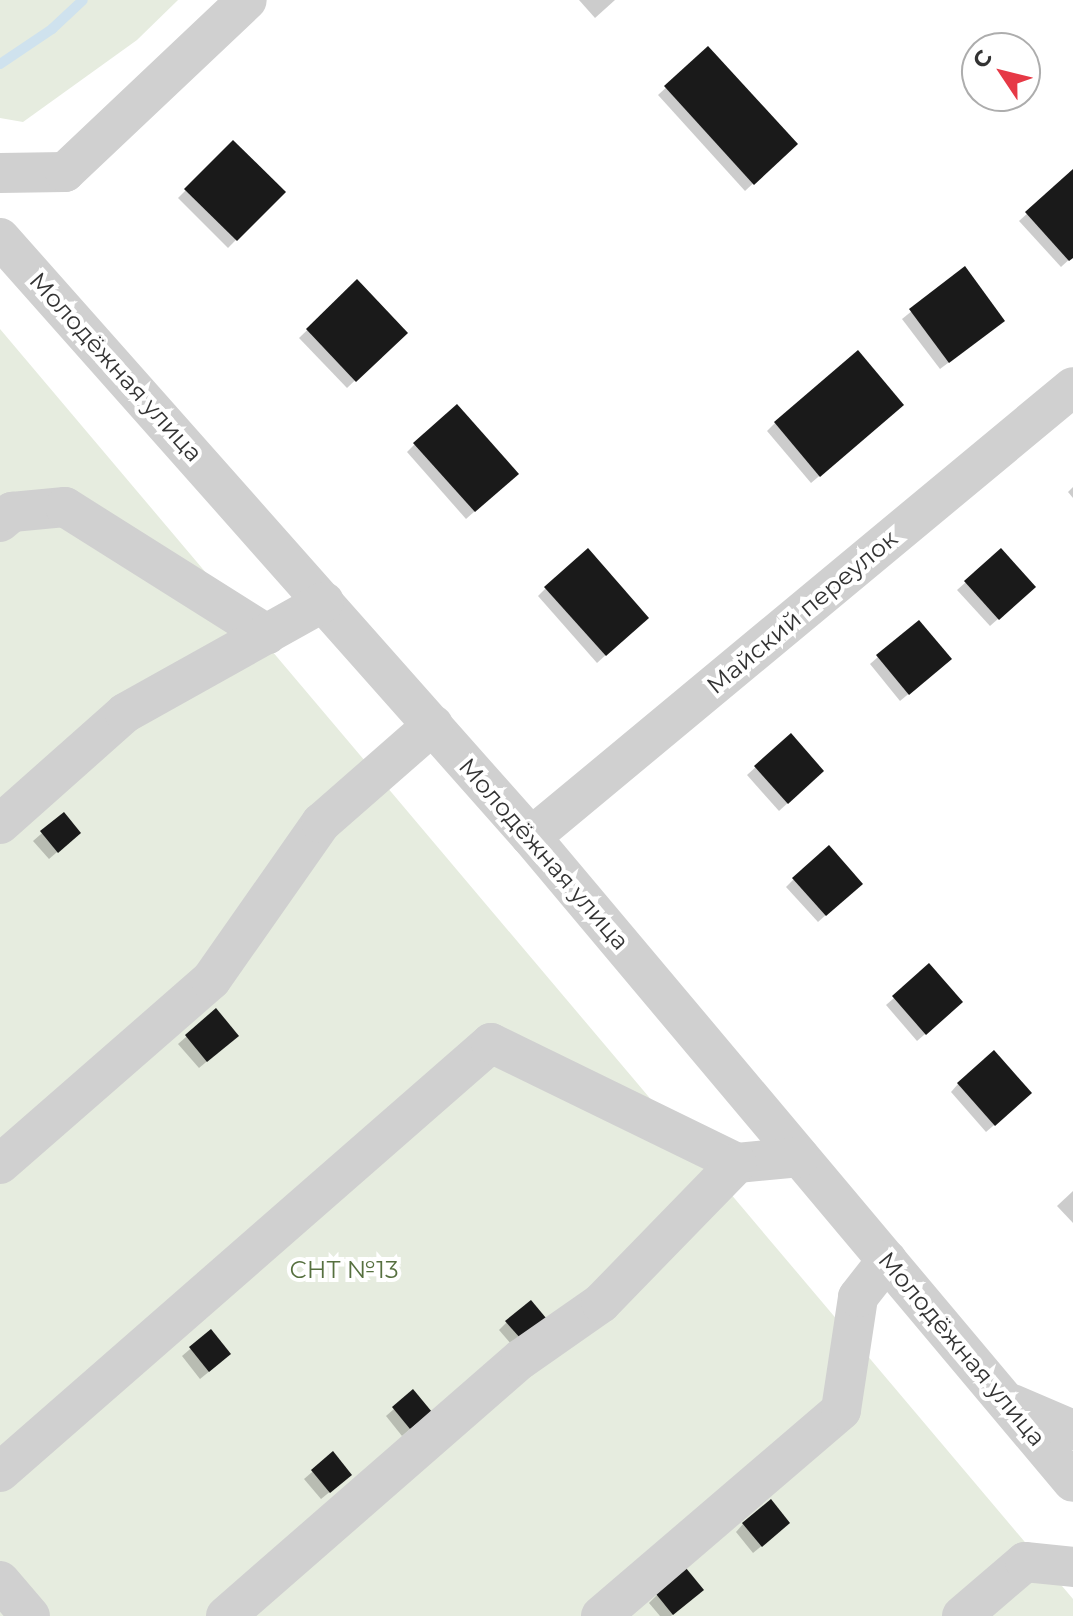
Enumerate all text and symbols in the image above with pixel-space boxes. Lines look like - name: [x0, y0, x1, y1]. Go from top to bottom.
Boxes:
- north arrow: [961, 32, 1041, 112]
- text: С: [967, 45, 998, 73]
- street label: Молодёжная улица: [23, 266, 209, 468]
- street label: Майский переулок: [701, 524, 903, 700]
- street label: Молодёжная улица: [453, 752, 635, 956]
- street label: Молодёжная улица: [872, 1246, 1052, 1452]
- park label: СНТ №13: [290, 1256, 398, 1284]

